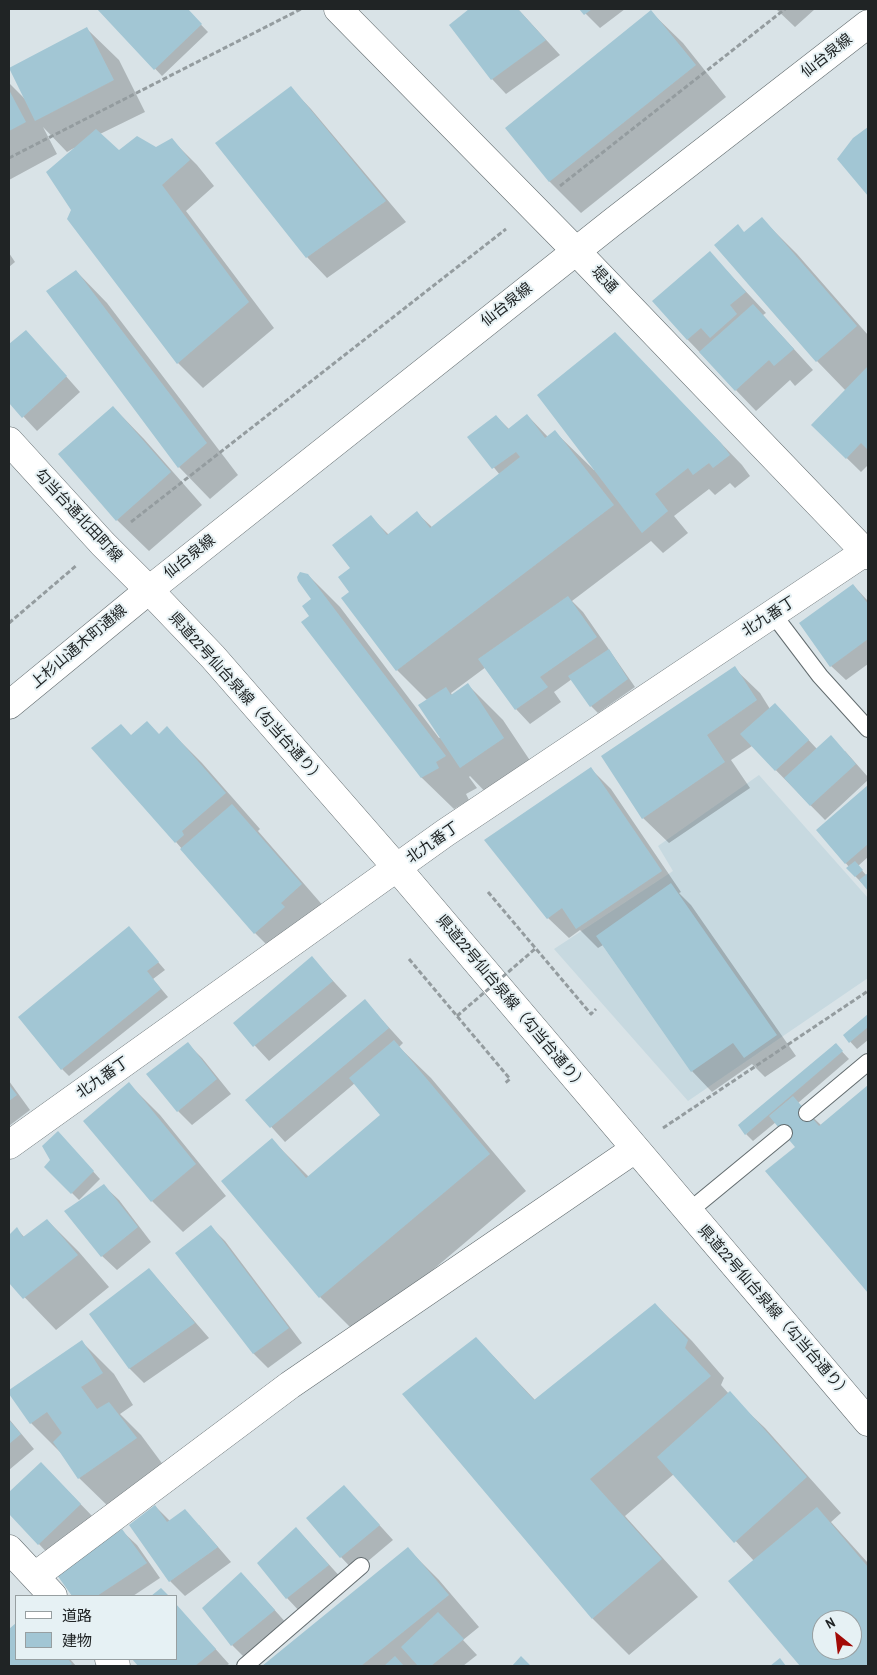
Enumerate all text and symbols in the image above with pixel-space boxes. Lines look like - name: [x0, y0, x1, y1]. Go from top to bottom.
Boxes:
- street label: 仙台泉線: [798, 30, 856, 82]
- street label: 堤通: [587, 263, 621, 297]
- street label: 仙台泉線: [478, 279, 536, 331]
- street label: 勾当台通北田町線: [30, 466, 126, 566]
- street label: 仙台泉線: [161, 531, 219, 583]
- street label: 北九番丁: [739, 593, 799, 641]
- street label: 上杉山通木町通線: [27, 602, 131, 692]
- street label: 県道22号仙台泉線（勾当台通り）: [164, 609, 328, 787]
- street label: 北九番丁: [403, 818, 463, 868]
- street label: 県道22号仙台泉線（勾当台通り）: [432, 912, 590, 1094]
- street label: 北九番丁: [73, 1053, 133, 1103]
- street label: 県道22号仙台泉線（勾当台通り）: [694, 1222, 854, 1402]
- legend: [15, 1595, 178, 1660]
- text: 道路: [62, 1605, 92, 1626]
- north arrow: [812, 1610, 862, 1660]
- text: N: [822, 1613, 838, 1633]
- text: 建物: [62, 1630, 92, 1651]

